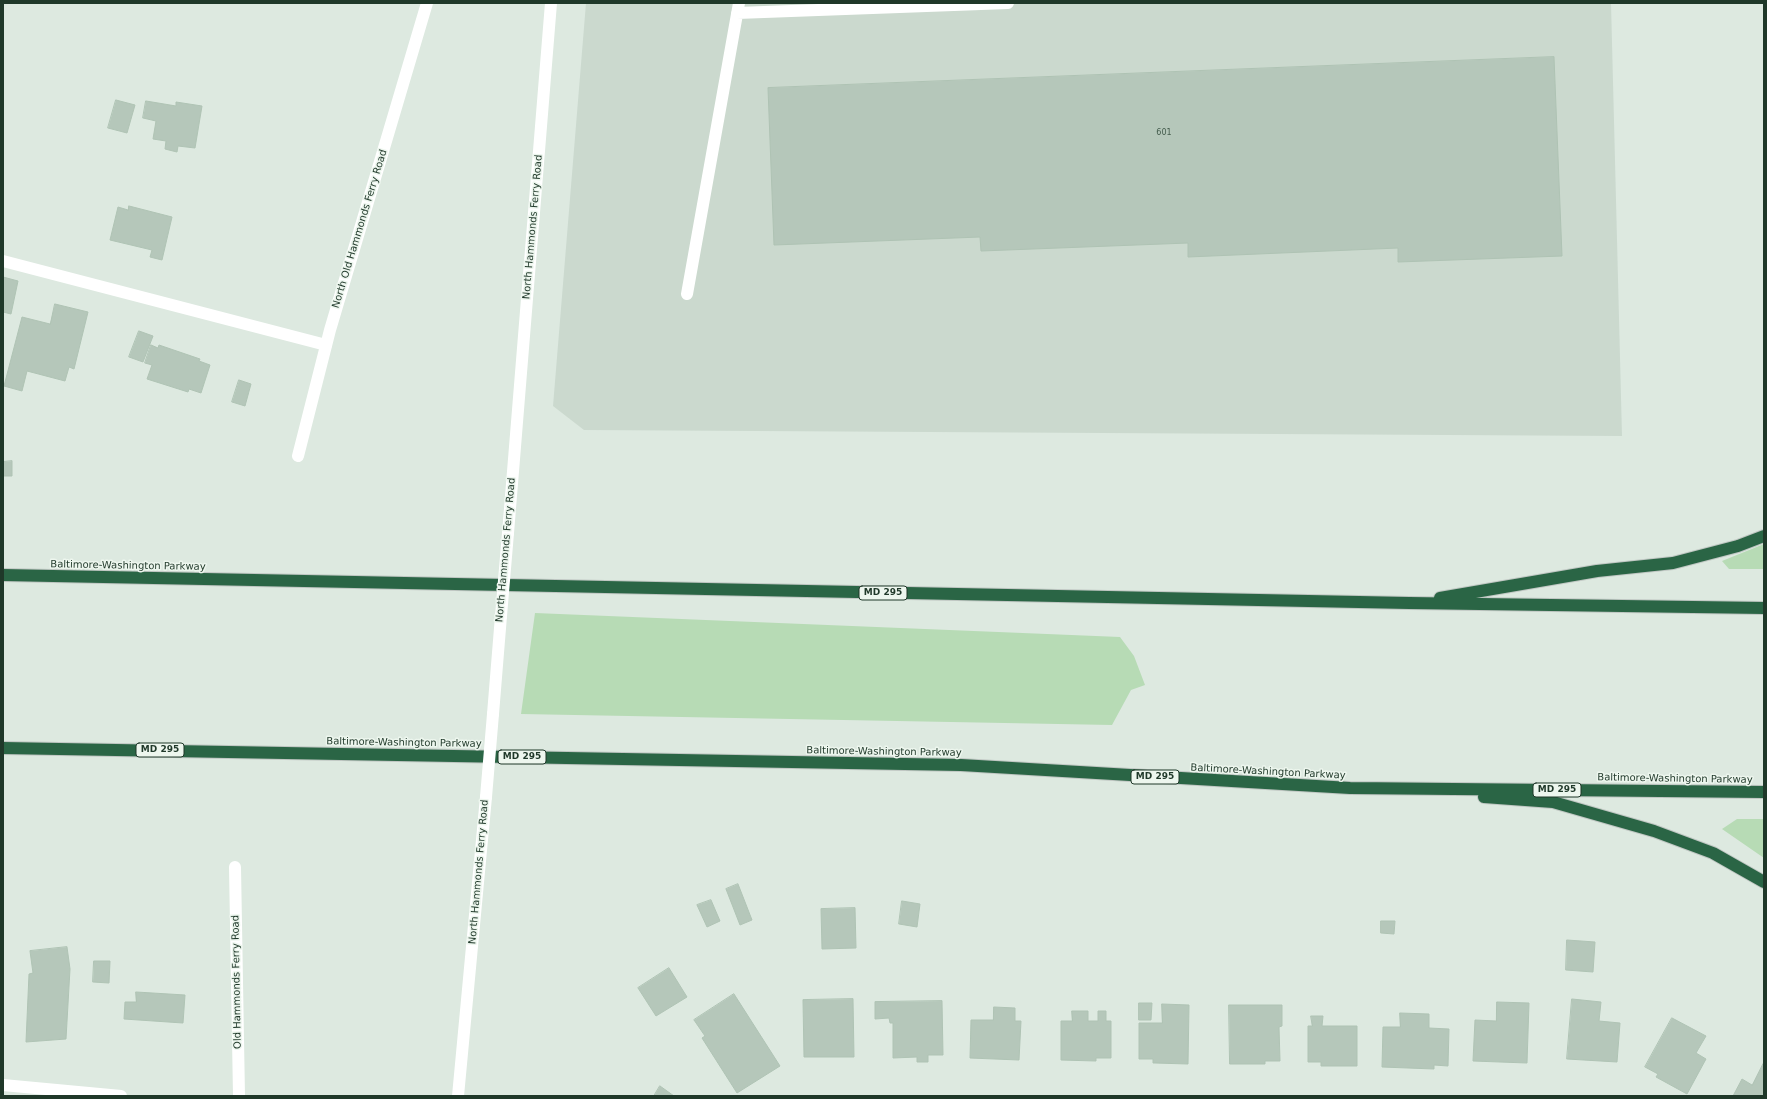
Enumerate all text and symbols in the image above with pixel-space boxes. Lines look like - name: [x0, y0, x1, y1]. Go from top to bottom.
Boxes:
- house number: 601: [1156, 128, 1172, 138]
- street label: North Old Hammonds Ferry Road: [330, 148, 390, 310]
- street label: North Hammonds Ferry Road: [521, 154, 545, 300]
- street label: North Hammonds Ferry Road: [494, 477, 518, 623]
- street label: Baltimore-Washington Parkway: [50, 559, 206, 573]
- road number: MD 295: [859, 586, 907, 600]
- street label: Baltimore-Washington Parkway: [326, 736, 482, 750]
- road number: MD 295: [136, 743, 184, 757]
- street label: Baltimore-Washington Parkway: [806, 745, 962, 759]
- road number: MD 295: [498, 750, 546, 764]
- street label: Baltimore-Washington Parkway: [1190, 762, 1346, 782]
- road number: MD 295: [1131, 770, 1179, 784]
- street label: Baltimore-Washington Parkway: [1597, 772, 1753, 786]
- road number: MD 295: [1533, 783, 1581, 797]
- street label: North Hammonds Ferry Road: [467, 799, 491, 945]
- street label: Old Hammonds Ferry Road: [230, 915, 244, 1049]

